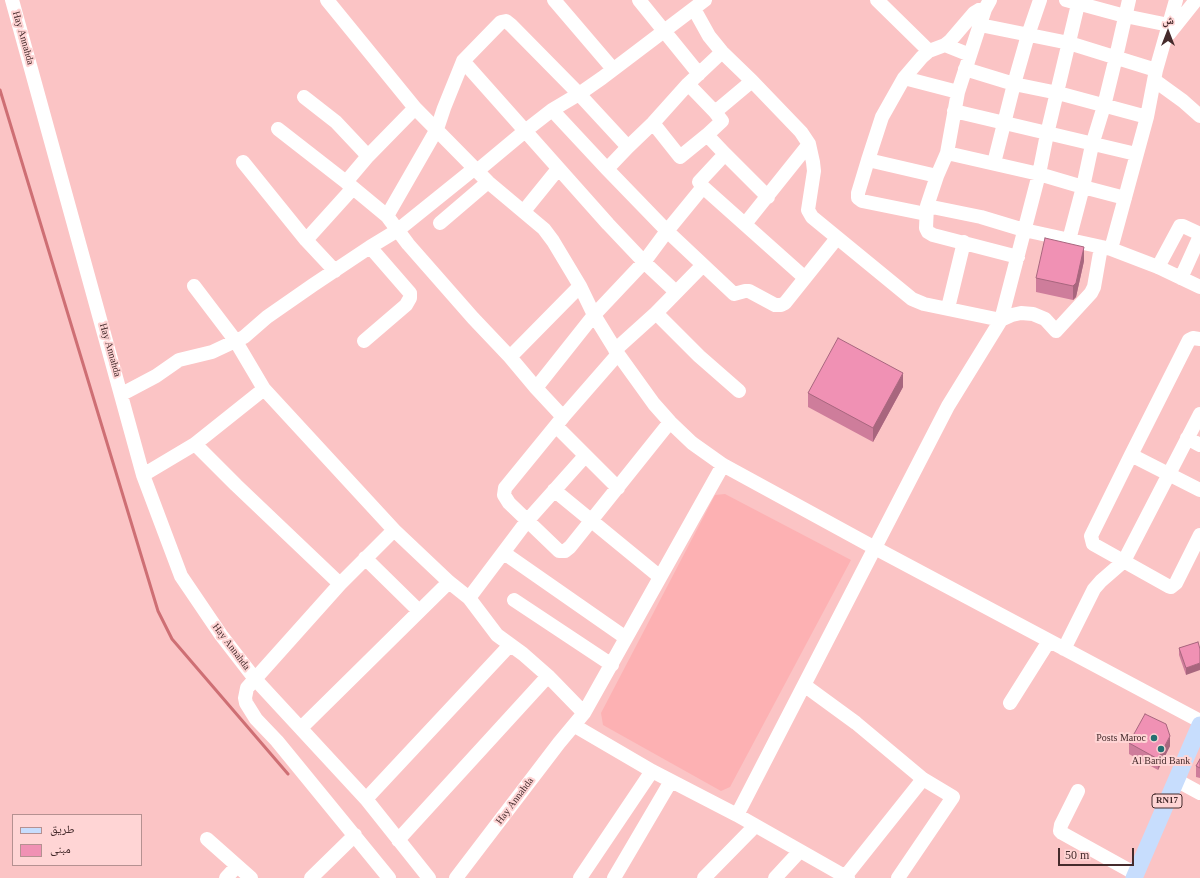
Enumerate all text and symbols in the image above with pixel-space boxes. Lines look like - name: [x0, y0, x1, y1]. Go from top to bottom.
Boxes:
- street label: Hay Annahda: [10, 10, 36, 66]
- north arrow: [1148, 12, 1188, 52]
- text: ش: [1162, 14, 1174, 26]
- street label: Hay Annahda: [97, 322, 123, 378]
- street label: Hay Annahda: [210, 621, 252, 673]
- place label: Posts Maroc: [1096, 732, 1146, 744]
- marker: Posts Maroc: [1149, 733, 1159, 743]
- marker: Al Barid Bank: [1156, 744, 1166, 754]
- place label: Al Barid Bank: [1132, 755, 1190, 767]
- street label: Hay Annahda: [494, 775, 536, 827]
- road number: RN17: [1152, 794, 1182, 808]
- legend: [12, 814, 142, 866]
- text: طريق: [50, 822, 75, 836]
- scale bar: [1060, 840, 1136, 866]
- text: مبنى: [50, 842, 71, 856]
- text: 50 m: [1065, 848, 1089, 862]

